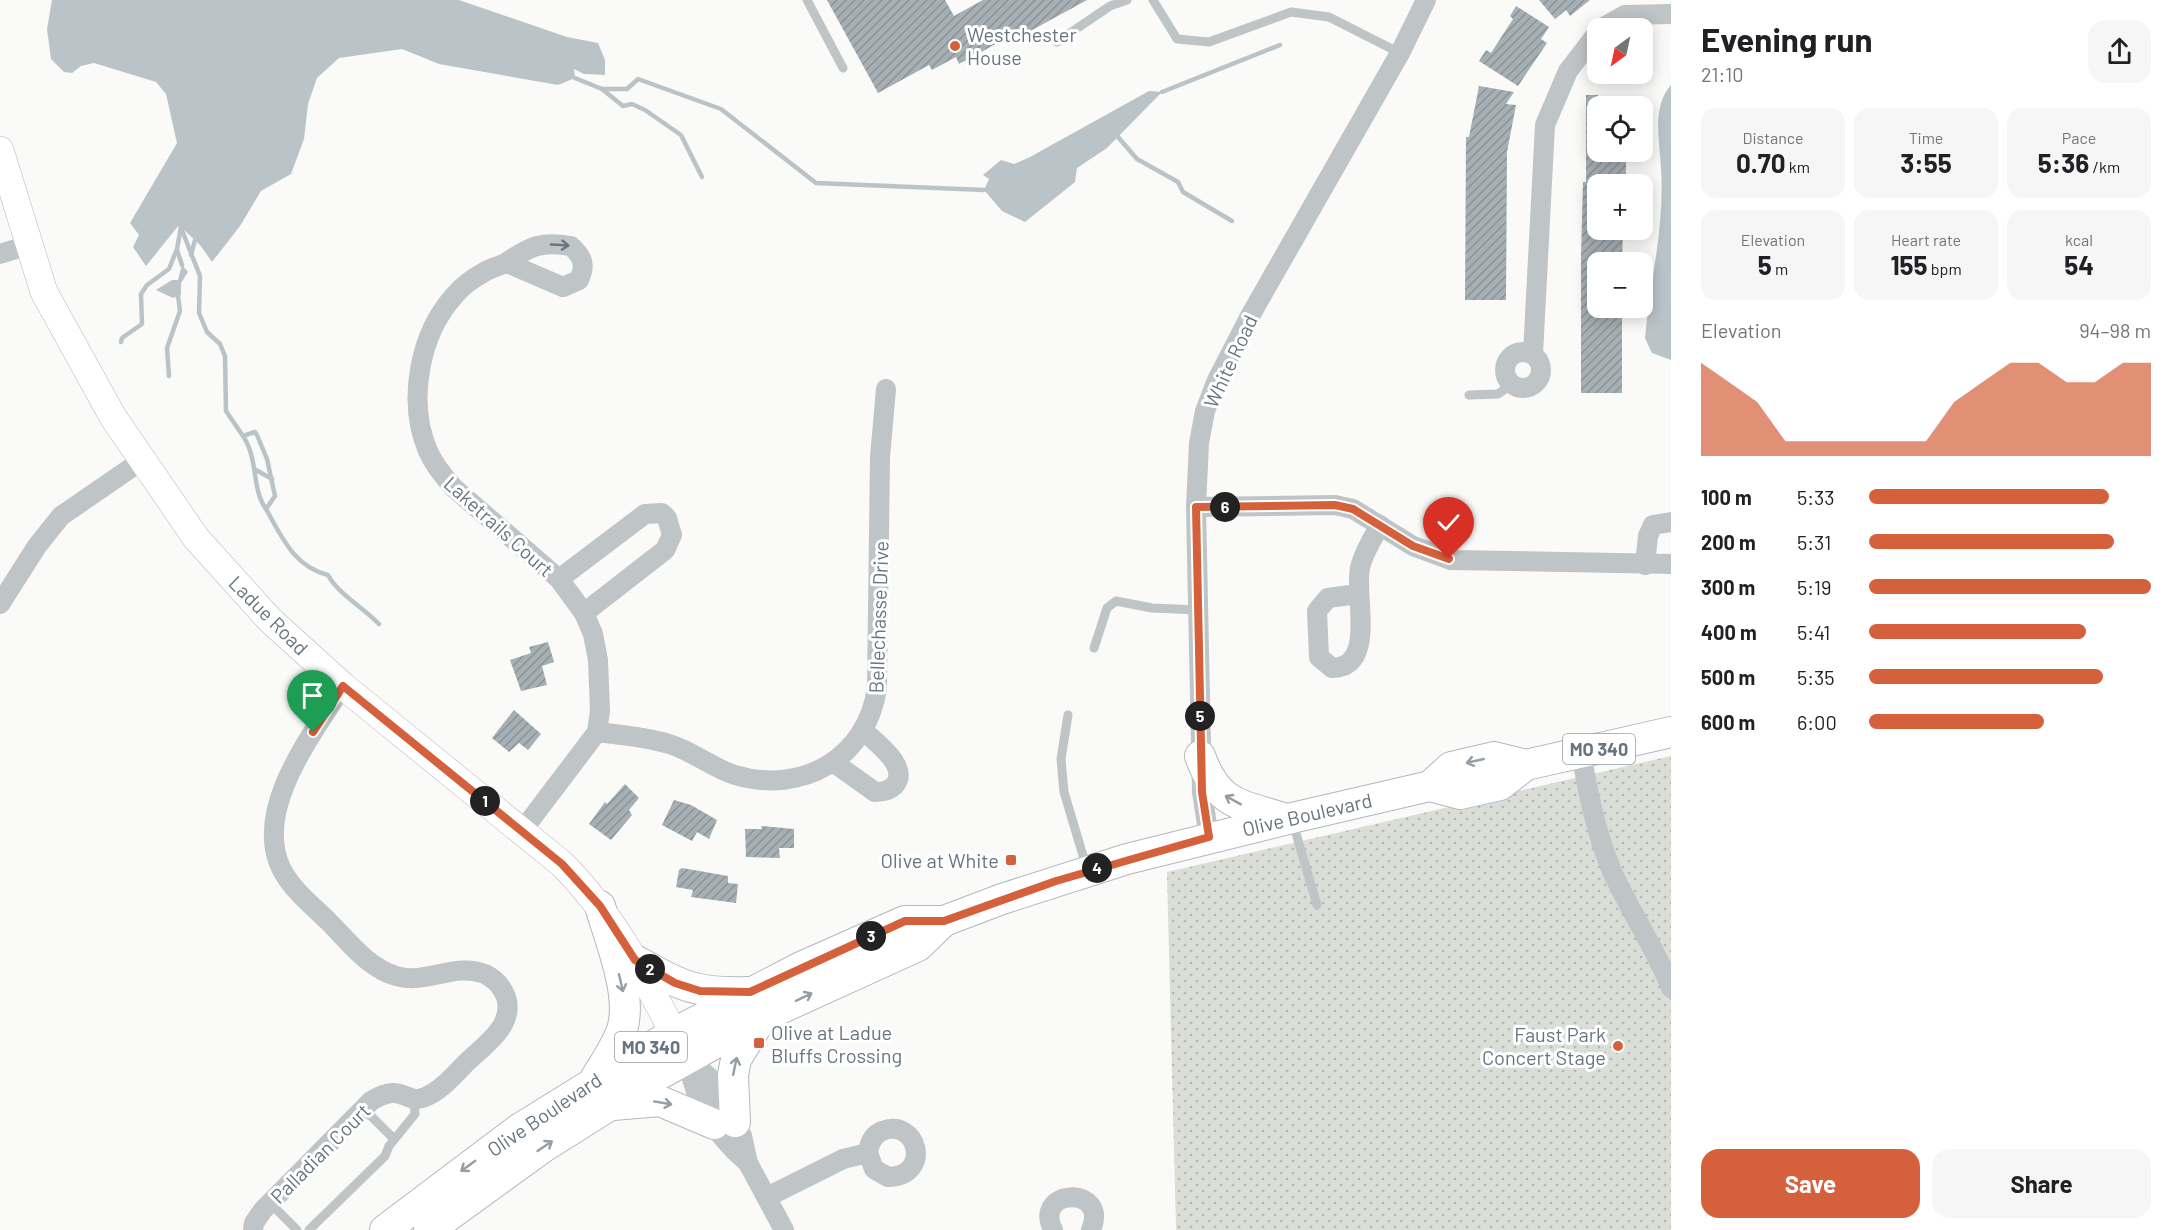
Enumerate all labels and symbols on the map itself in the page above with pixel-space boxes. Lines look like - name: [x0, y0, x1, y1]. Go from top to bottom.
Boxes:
- north arrow: [1587, 18, 1653, 84]
- place label: Westchester House: [967, 22, 1077, 69]
- marker: Westchester House: [948, 39, 962, 53]
- one-way arrow: [549, 240, 569, 251]
- street label: White Road: [1198, 311, 1262, 411]
- street label: Laketrails Court: [440, 471, 558, 581]
- pin: 6: [1210, 492, 1240, 522]
- pin: [1423, 497, 1474, 559]
- street label: Bellechasse Drive: [863, 540, 893, 694]
- street label: Ladue Road: [224, 570, 314, 660]
- pin: [287, 670, 338, 732]
- pin: 5: [1185, 701, 1215, 731]
- road number: MO 340: [1563, 734, 1635, 764]
- one-way arrow: [1466, 756, 1485, 768]
- pin: 1: [470, 786, 500, 816]
- street label: Olive Boulevard: [1240, 787, 1374, 841]
- one-way arrow: [1224, 794, 1242, 805]
- place label: Olive at White: [881, 848, 999, 872]
- marker: Olive at White: [1004, 853, 1018, 867]
- pin: 4: [1082, 853, 1112, 883]
- pin: 3: [856, 921, 886, 951]
- pin: 2: [635, 954, 665, 984]
- one-way arrow: [616, 973, 628, 992]
- one-way arrow: [795, 990, 813, 1002]
- place label: Olive at Ladue Bluffs Crossing: [771, 1020, 902, 1067]
- place label: Faust Park Concert Stage: [1482, 1022, 1606, 1069]
- road number: MO 340: [615, 1032, 687, 1062]
- marker: Olive at Ladue Bluffs Crossing: [752, 1036, 766, 1050]
- marker: Faust Park Concert Stage: [1611, 1039, 1625, 1053]
- one-way arrow: [730, 1057, 742, 1076]
- street label: Olive Boulevard: [482, 1067, 606, 1161]
- street label: Palladian Court: [265, 1098, 375, 1208]
- one-way arrow: [652, 1098, 672, 1109]
- one-way arrow: [536, 1140, 553, 1153]
- one-way arrow: [460, 1159, 476, 1172]

